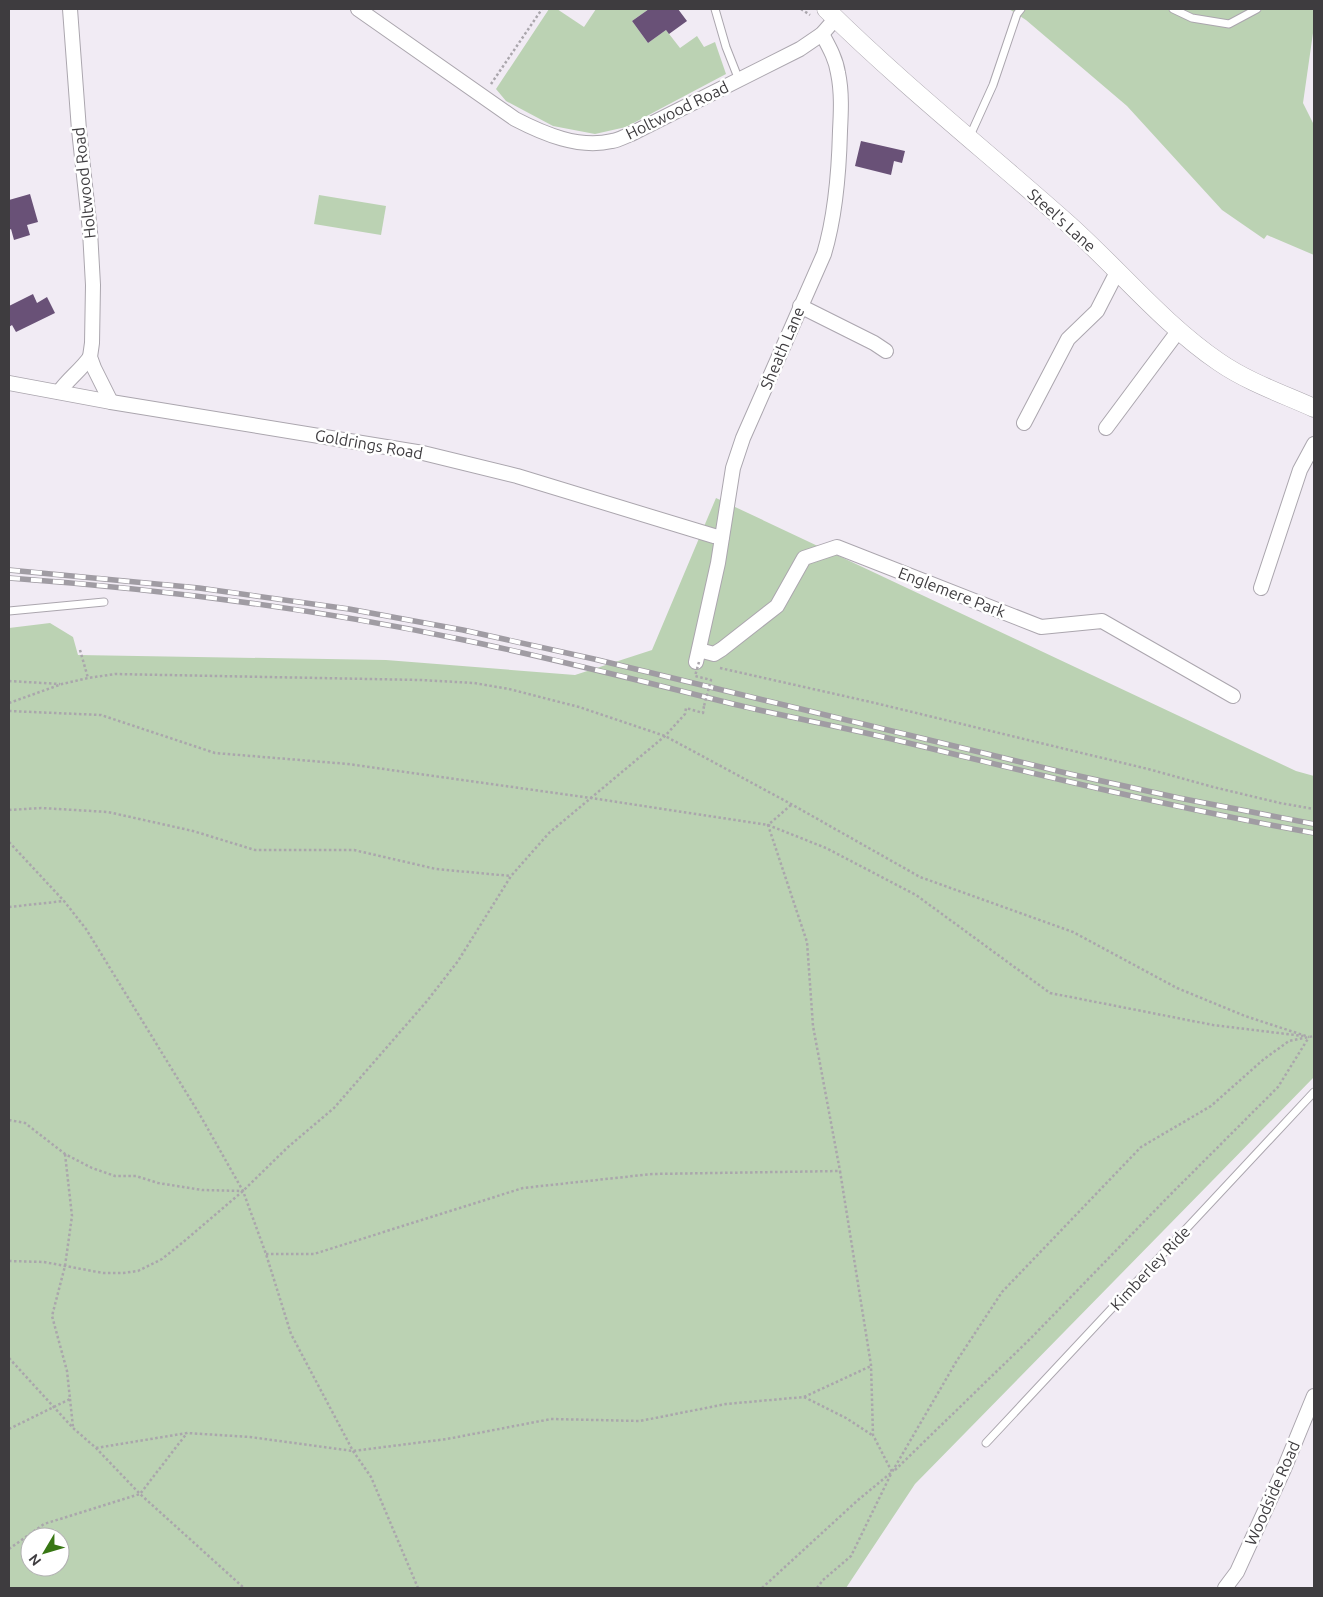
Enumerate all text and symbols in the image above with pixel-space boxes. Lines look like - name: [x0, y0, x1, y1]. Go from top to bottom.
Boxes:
- street label: Holtwood Road: [623, 77, 731, 143]
- street label: Holtwood Road: [69, 126, 99, 240]
- street label: Steel's Lane: [1024, 185, 1100, 255]
- street label: Sheath Lane: [757, 304, 807, 392]
- street label: Goldrings Road: [314, 426, 424, 462]
- street label: Englemere Park: [896, 563, 1008, 621]
- street label: Kimberley Ride: [1106, 1222, 1194, 1314]
- street label: Woodside Road: [1241, 1438, 1303, 1548]
- north arrow: [20, 1527, 70, 1577]
- text: N: [25, 1551, 44, 1569]

